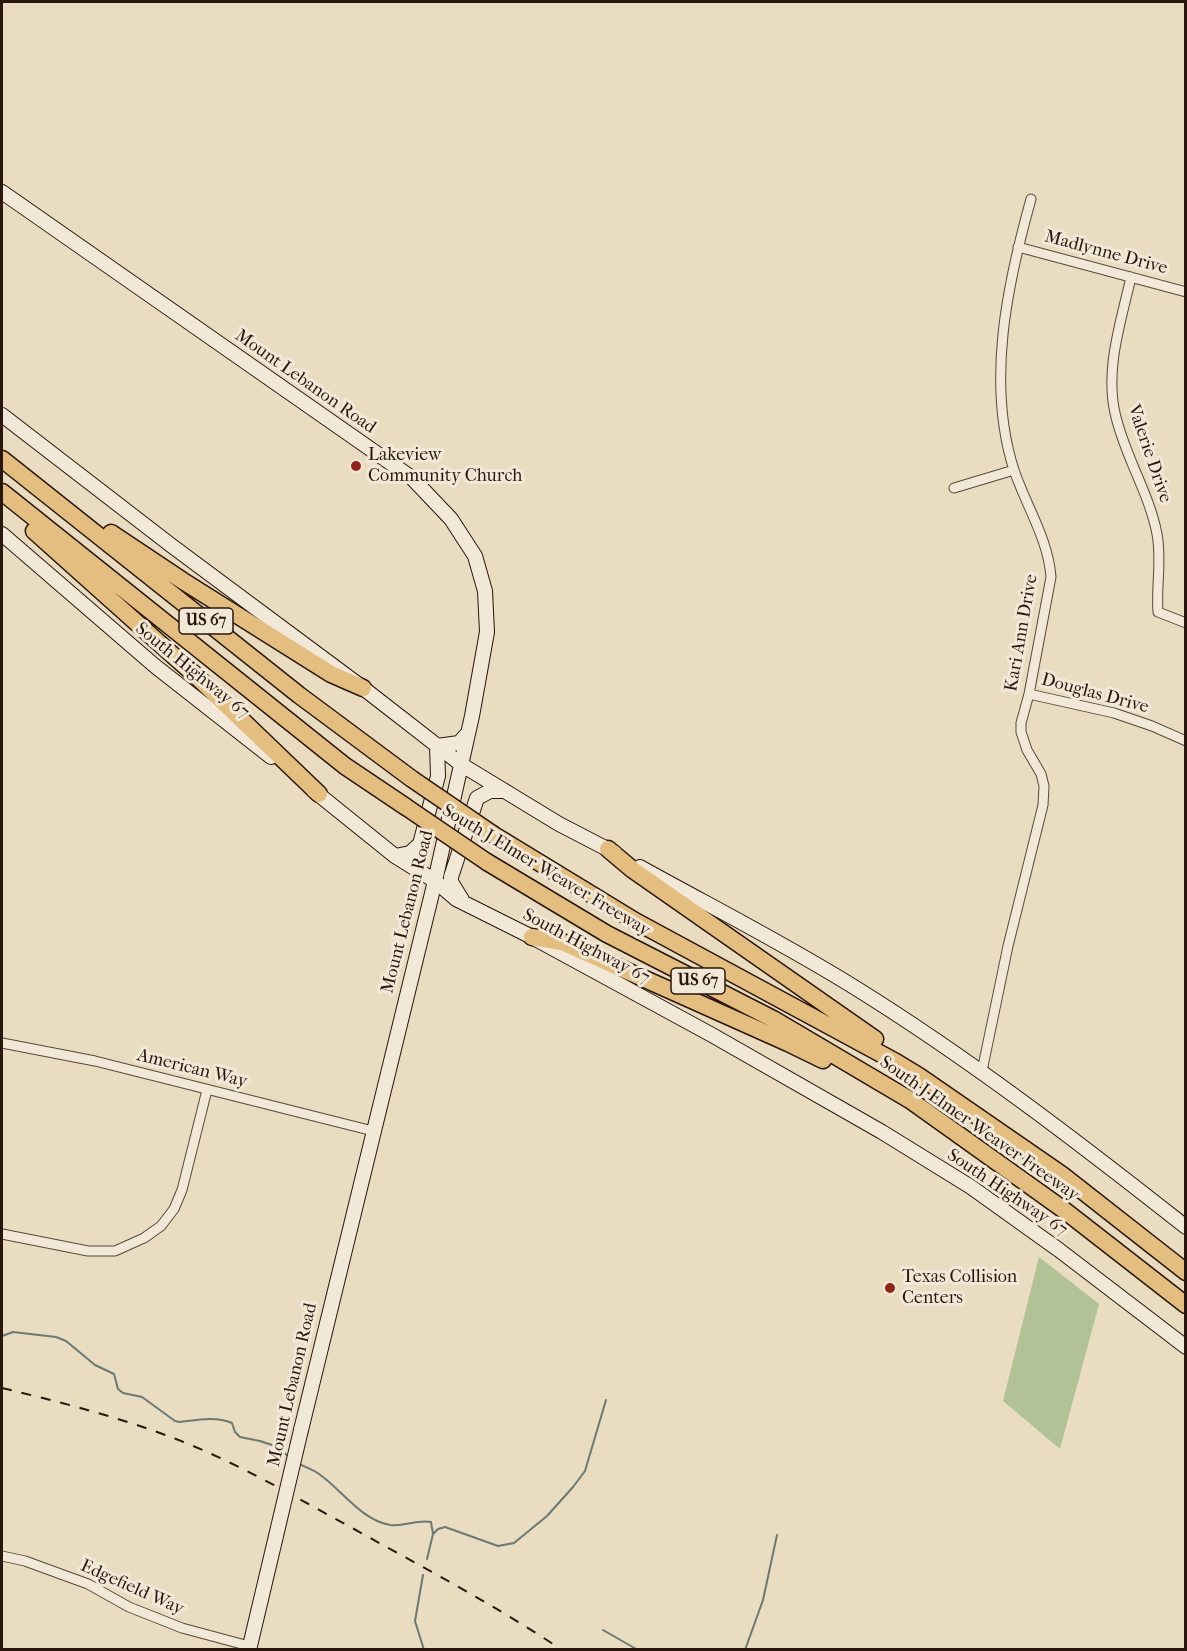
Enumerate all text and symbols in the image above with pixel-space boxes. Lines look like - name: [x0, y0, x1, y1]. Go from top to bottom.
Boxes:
- street label: Madlynne Drive: [1042, 226, 1170, 280]
- street label: Mount Lebanon Road: [230, 325, 380, 439]
- street label: Valerie Drive: [1122, 402, 1176, 506]
- place label: Lakeview Community Church: [368, 445, 522, 488]
- marker: Lakeview Community Church: [349, 459, 363, 473]
- street label: Kari Ann Drive: [1001, 573, 1043, 693]
- road number: US 67: [179, 608, 233, 634]
- street label: South Highway 67: [131, 618, 253, 724]
- street label: Douglas Drive: [1039, 669, 1151, 719]
- street label: South J Elmer Weaver Freeway: [438, 800, 654, 942]
- street label: Mount Lebanon Road: [377, 828, 439, 996]
- street label: South Highway 67: [519, 904, 653, 990]
- road number: US 67: [671, 968, 725, 994]
- street label: American Way: [135, 1045, 249, 1093]
- street label: South J Elmer Weaver Freeway: [875, 1052, 1083, 1206]
- street label: South Highway 67: [943, 1145, 1071, 1241]
- place label: Texas Collision Centers: [902, 1267, 1017, 1310]
- marker: Texas Collision Centers: [883, 1281, 897, 1295]
- street label: Mount Lebanon Road: [264, 1301, 322, 1469]
- street label: Edgefield Way: [77, 1556, 187, 1620]

